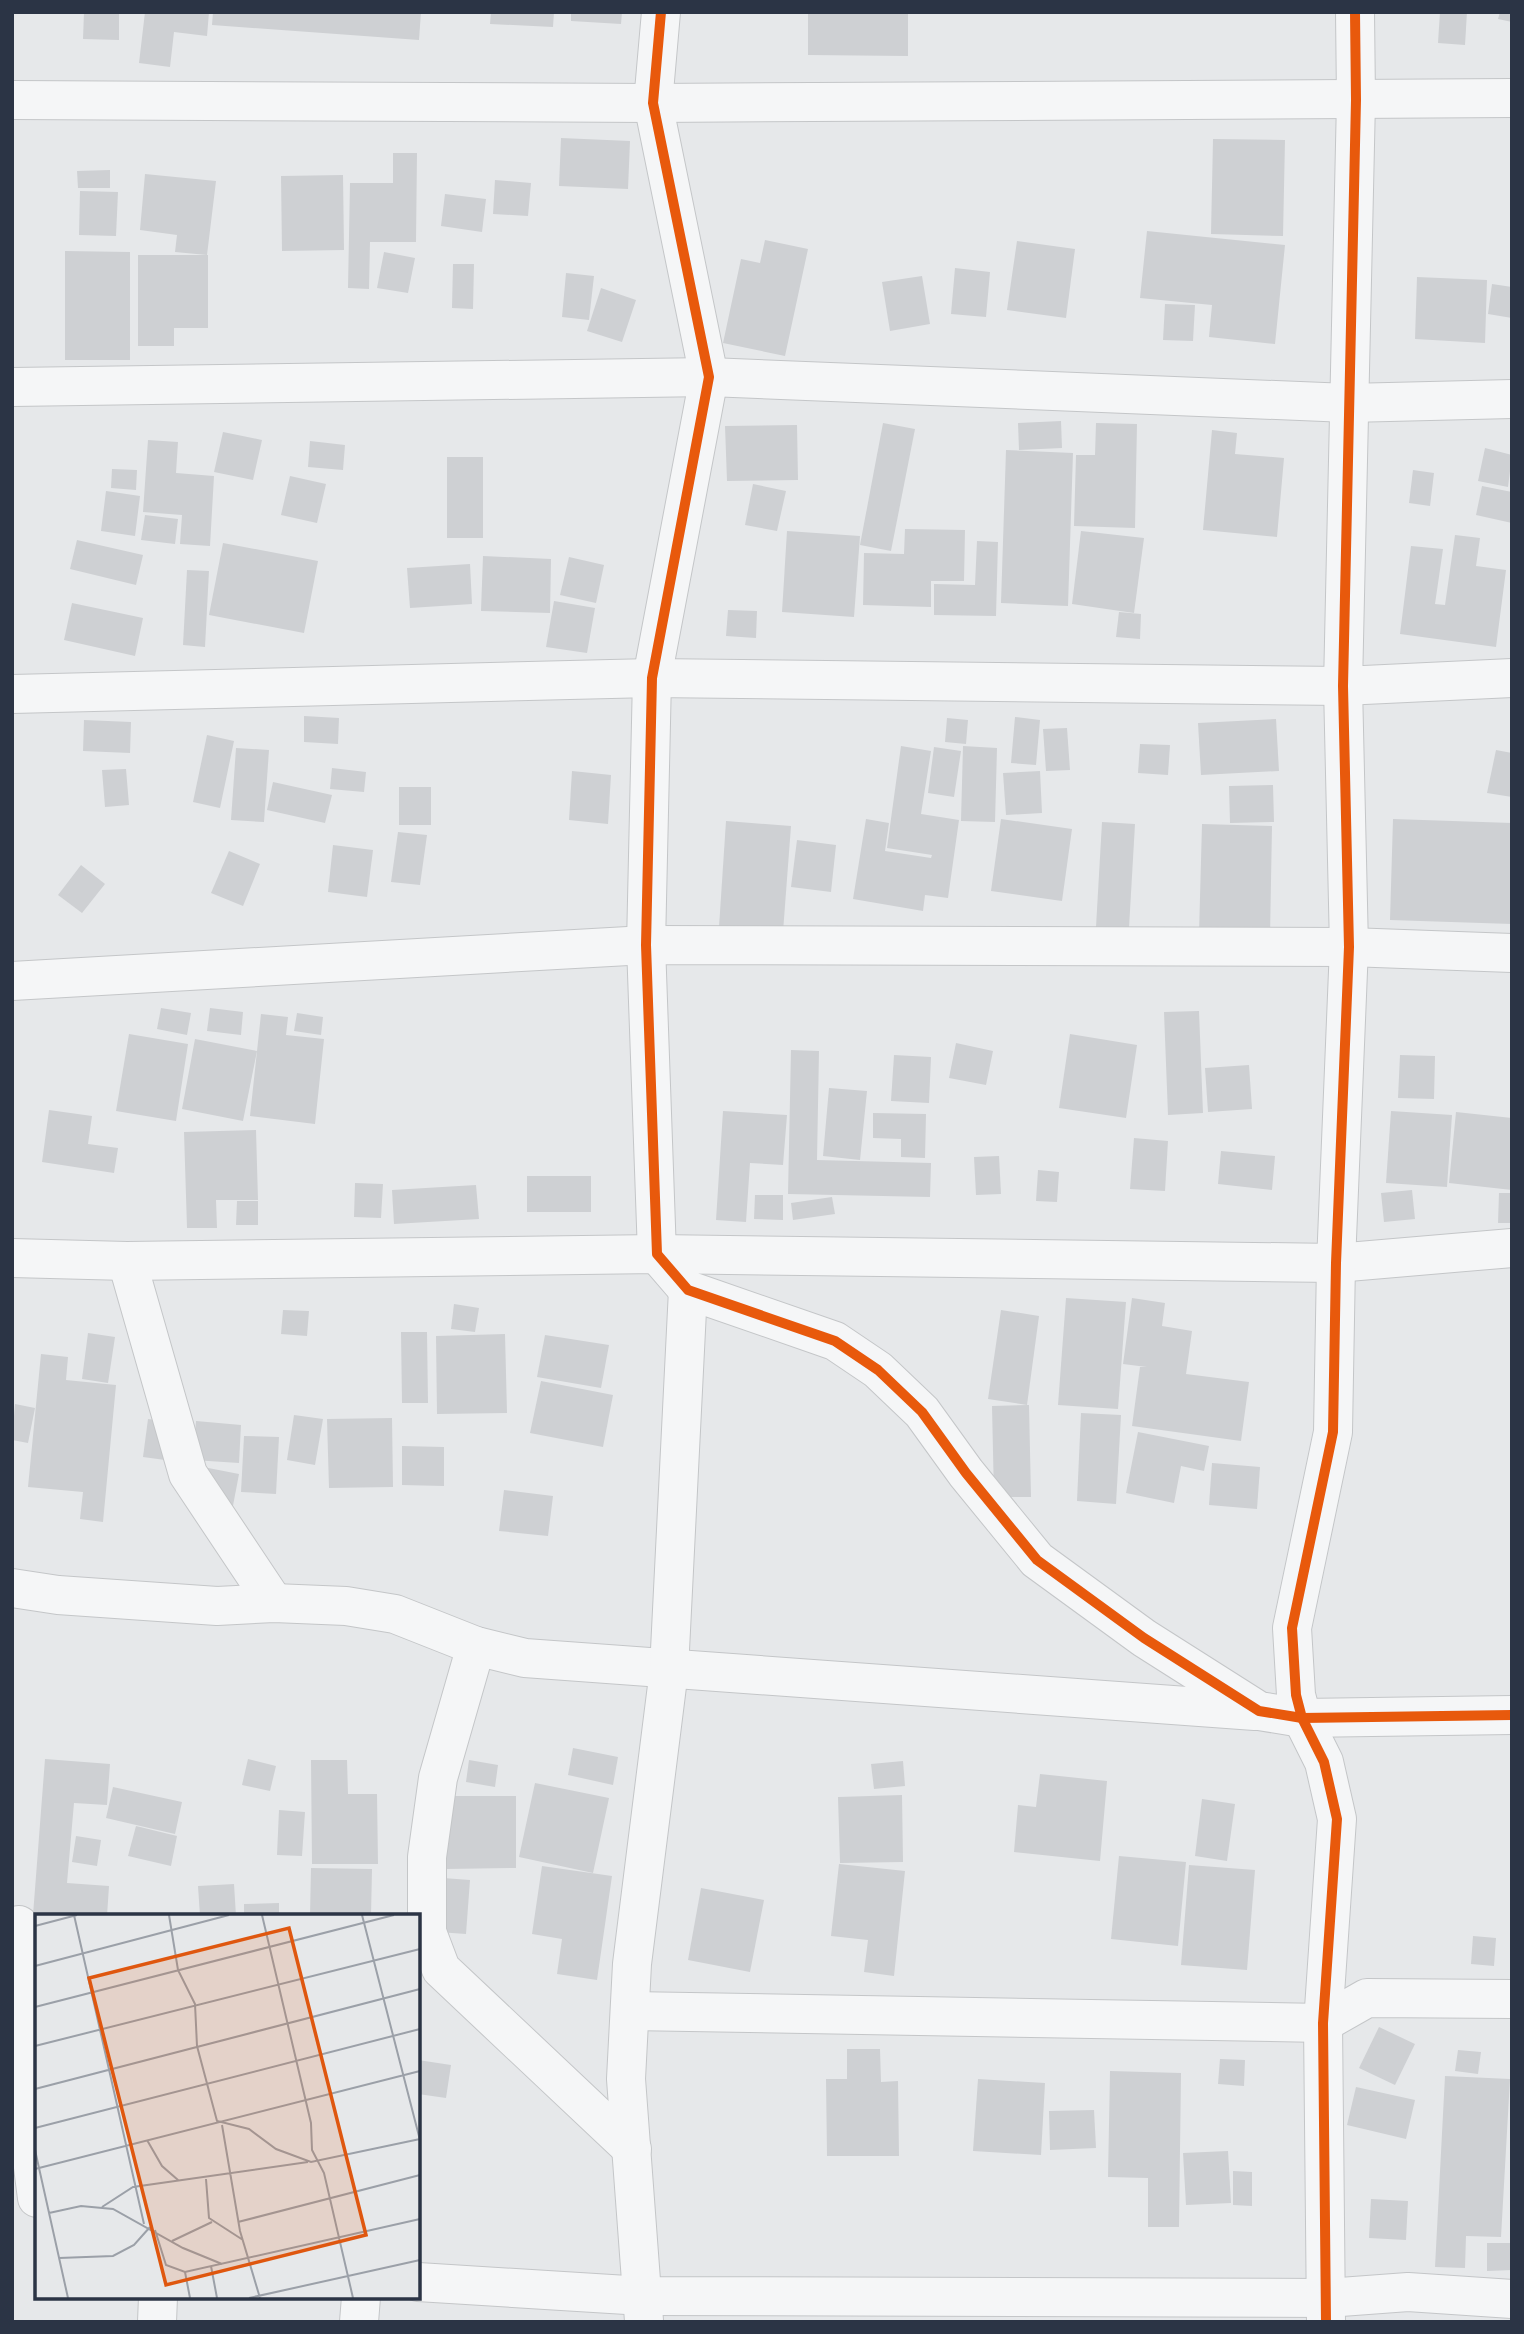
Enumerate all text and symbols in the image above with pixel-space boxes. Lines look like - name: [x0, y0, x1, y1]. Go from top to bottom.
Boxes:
- inset map: [35, 1914, 420, 2299]

